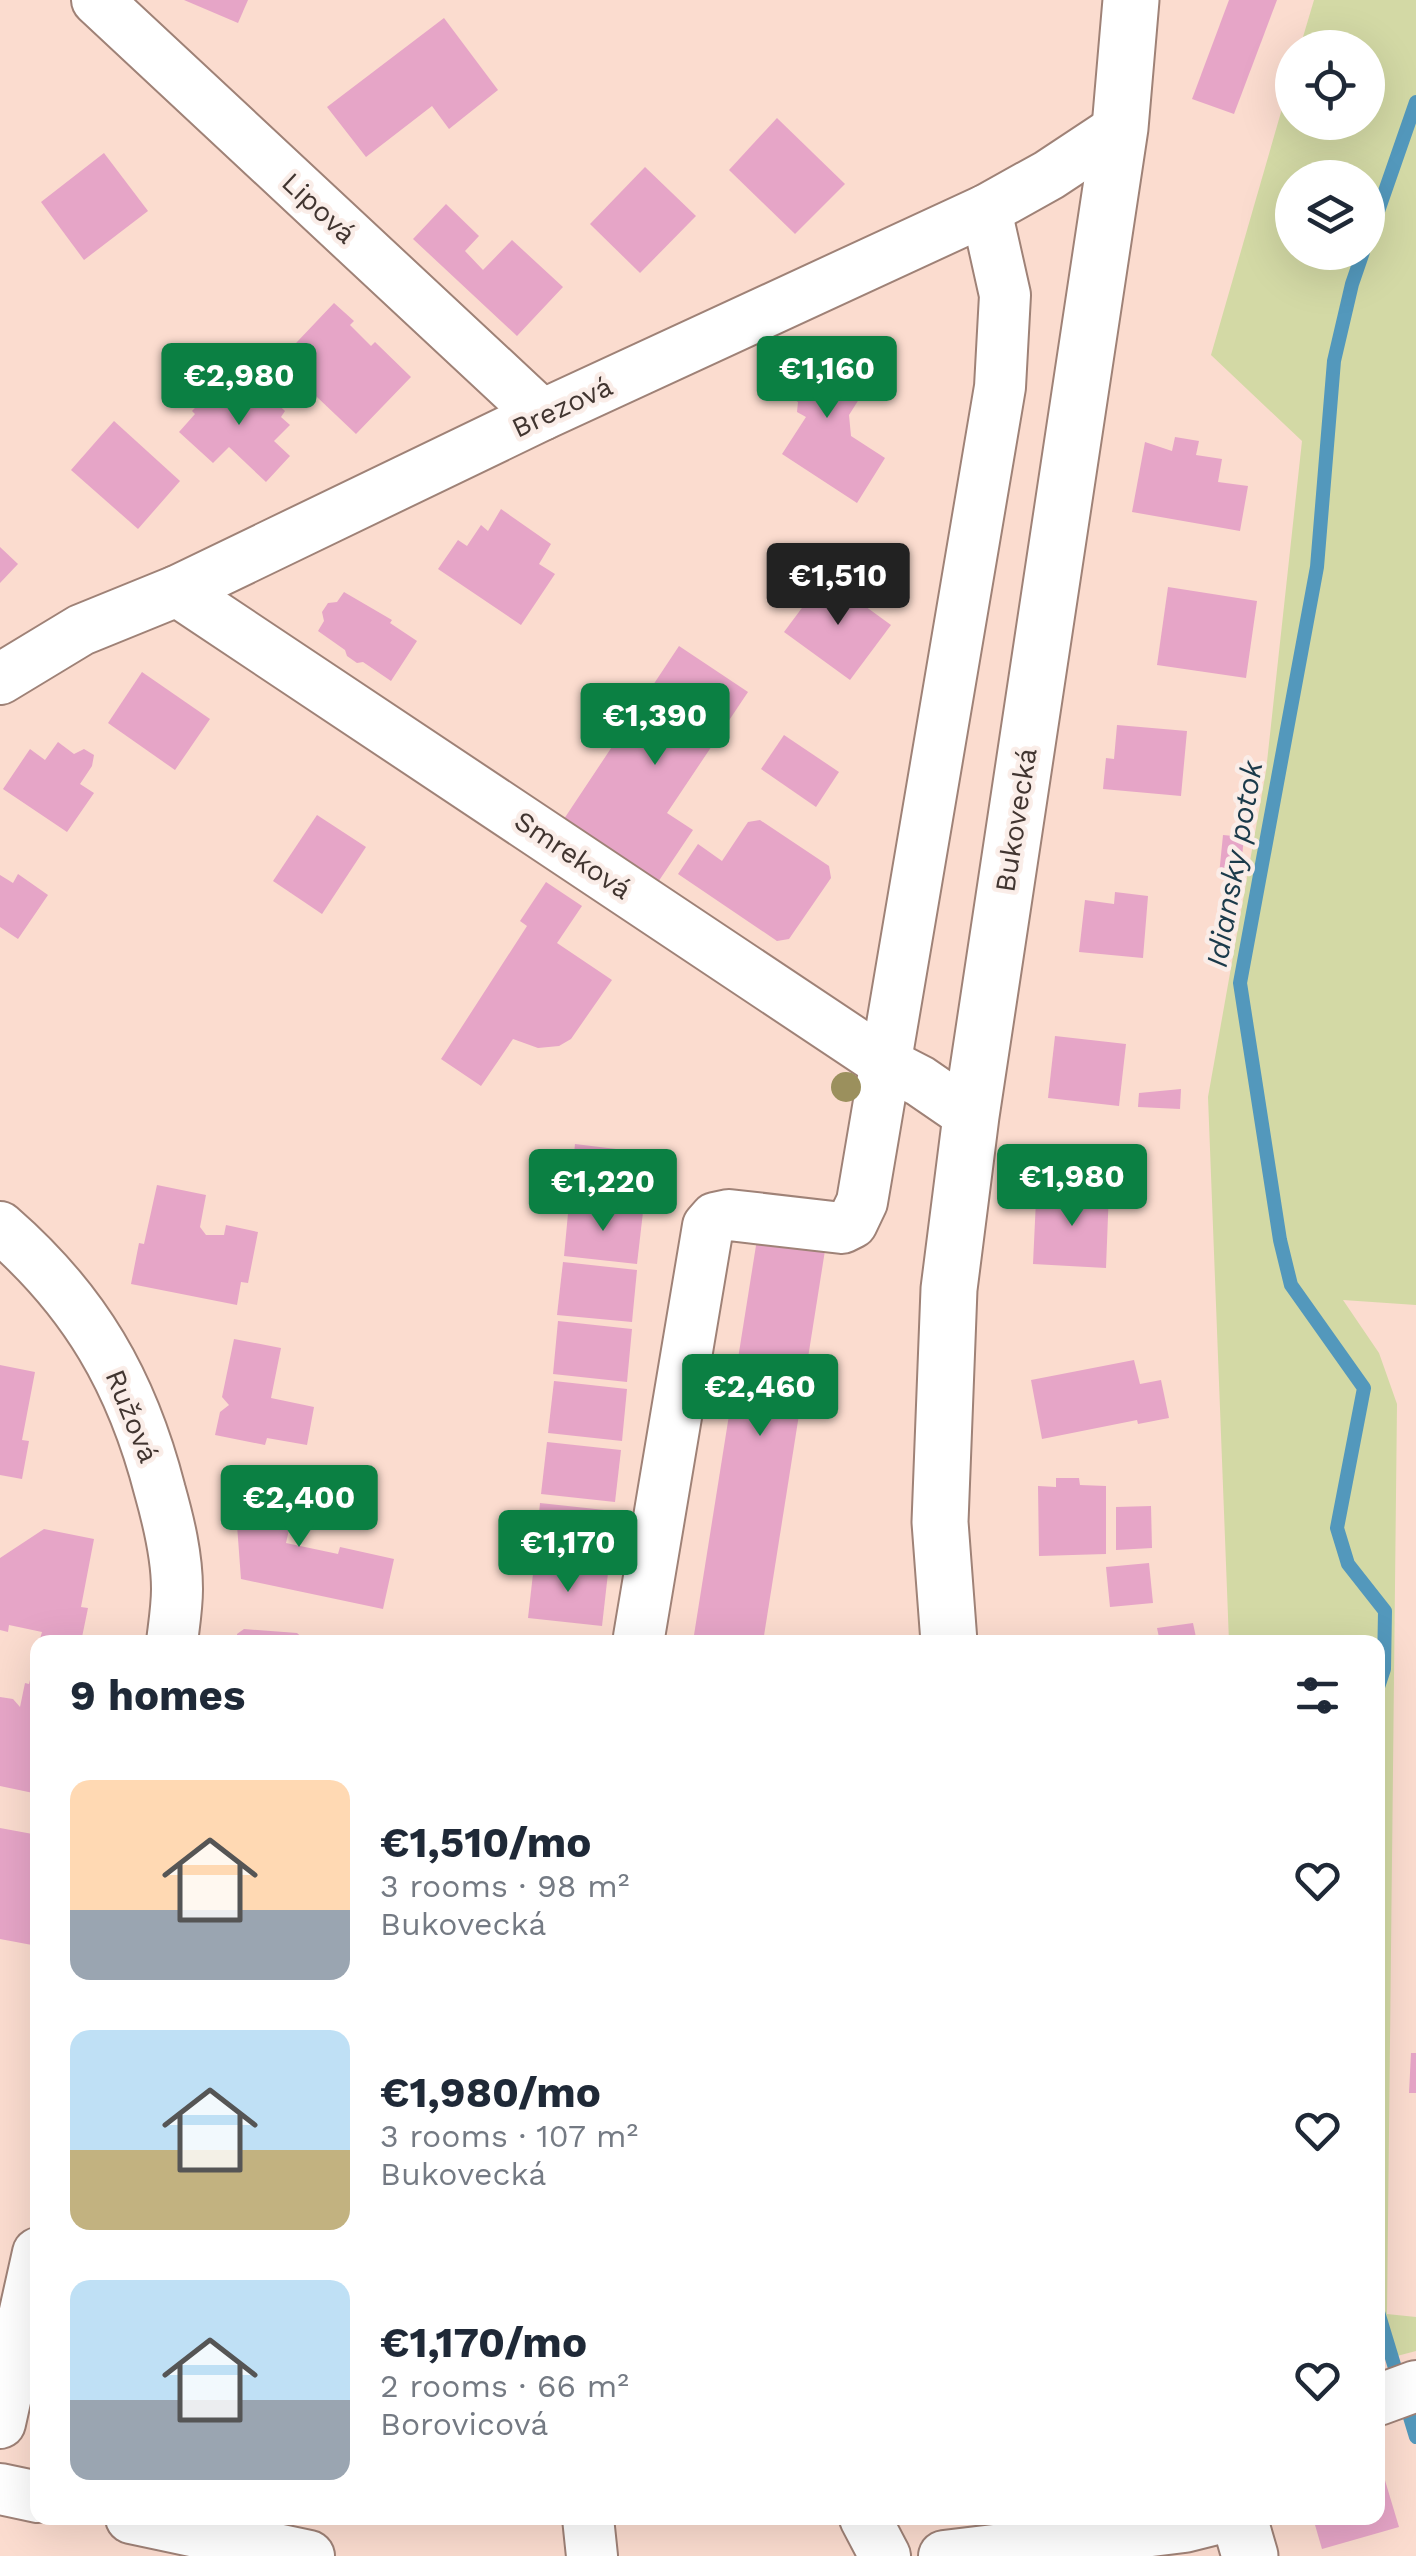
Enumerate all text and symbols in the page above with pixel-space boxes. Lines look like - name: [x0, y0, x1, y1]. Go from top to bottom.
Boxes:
- map controls: [1275, 30, 1385, 270]
- button: locate: [1275, 30, 1385, 140]
- button: layers: [1275, 160, 1385, 270]
- street label: Lipová: [275, 166, 363, 250]
- pin: €1,160: [746, 336, 908, 421]
- pin: €2,980: [158, 343, 320, 428]
- text: €1,160: [779, 349, 875, 387]
- text: €2,980: [183, 356, 295, 394]
- street label: Brezová: [507, 369, 618, 445]
- pin: €1,510: [757, 543, 919, 628]
- text: €1,510: [789, 556, 887, 594]
- pin: €1,390: [574, 683, 736, 768]
- text: €1,390: [603, 696, 707, 734]
- street label: Bukovecká: [988, 745, 1044, 894]
- water label: Idiansky potok: [1199, 756, 1270, 970]
- street label: Smreková: [508, 804, 638, 906]
- pin: €1,980: [991, 1144, 1153, 1229]
- pin: €1,220: [522, 1149, 684, 1234]
- text: €1,980: [1019, 1157, 1125, 1195]
- text: €1,220: [551, 1162, 655, 1200]
- pin: €2,460: [679, 1354, 841, 1439]
- street label: Ružová: [99, 1365, 166, 1467]
- text: €2,460: [704, 1367, 816, 1405]
- pin: €2,400: [218, 1465, 380, 1550]
- text: €2,400: [243, 1478, 355, 1516]
- pin: €1,170: [487, 1510, 649, 1595]
- text: €1,170: [520, 1523, 616, 1561]
- icon: filters: [1290, 1668, 1345, 1723]
- text: 9 homes: [70, 1671, 245, 1720]
- text: €1,510/mo: [380, 1818, 591, 1867]
- icon: home: [150, 1820, 270, 1940]
- icon: heart: [1290, 1853, 1345, 1908]
- text: 3 rooms · 98 m²: [380, 1867, 629, 1905]
- text: Bukovecká: [380, 1905, 546, 1943]
- text: €1,980/mo: [380, 2068, 601, 2117]
- icon: home: [150, 2070, 270, 2190]
- icon: heart: [1290, 2103, 1345, 2158]
- text: 3 rooms · 107 m²: [380, 2117, 638, 2155]
- text: Bukovecká: [380, 2155, 546, 2193]
- text: €1,170/mo: [380, 2318, 587, 2367]
- icon: home: [150, 2320, 270, 2440]
- icon: heart: [1290, 2353, 1345, 2408]
- text: 2 rooms · 66 m²: [380, 2367, 629, 2405]
- text: Borovicová: [380, 2405, 548, 2443]

